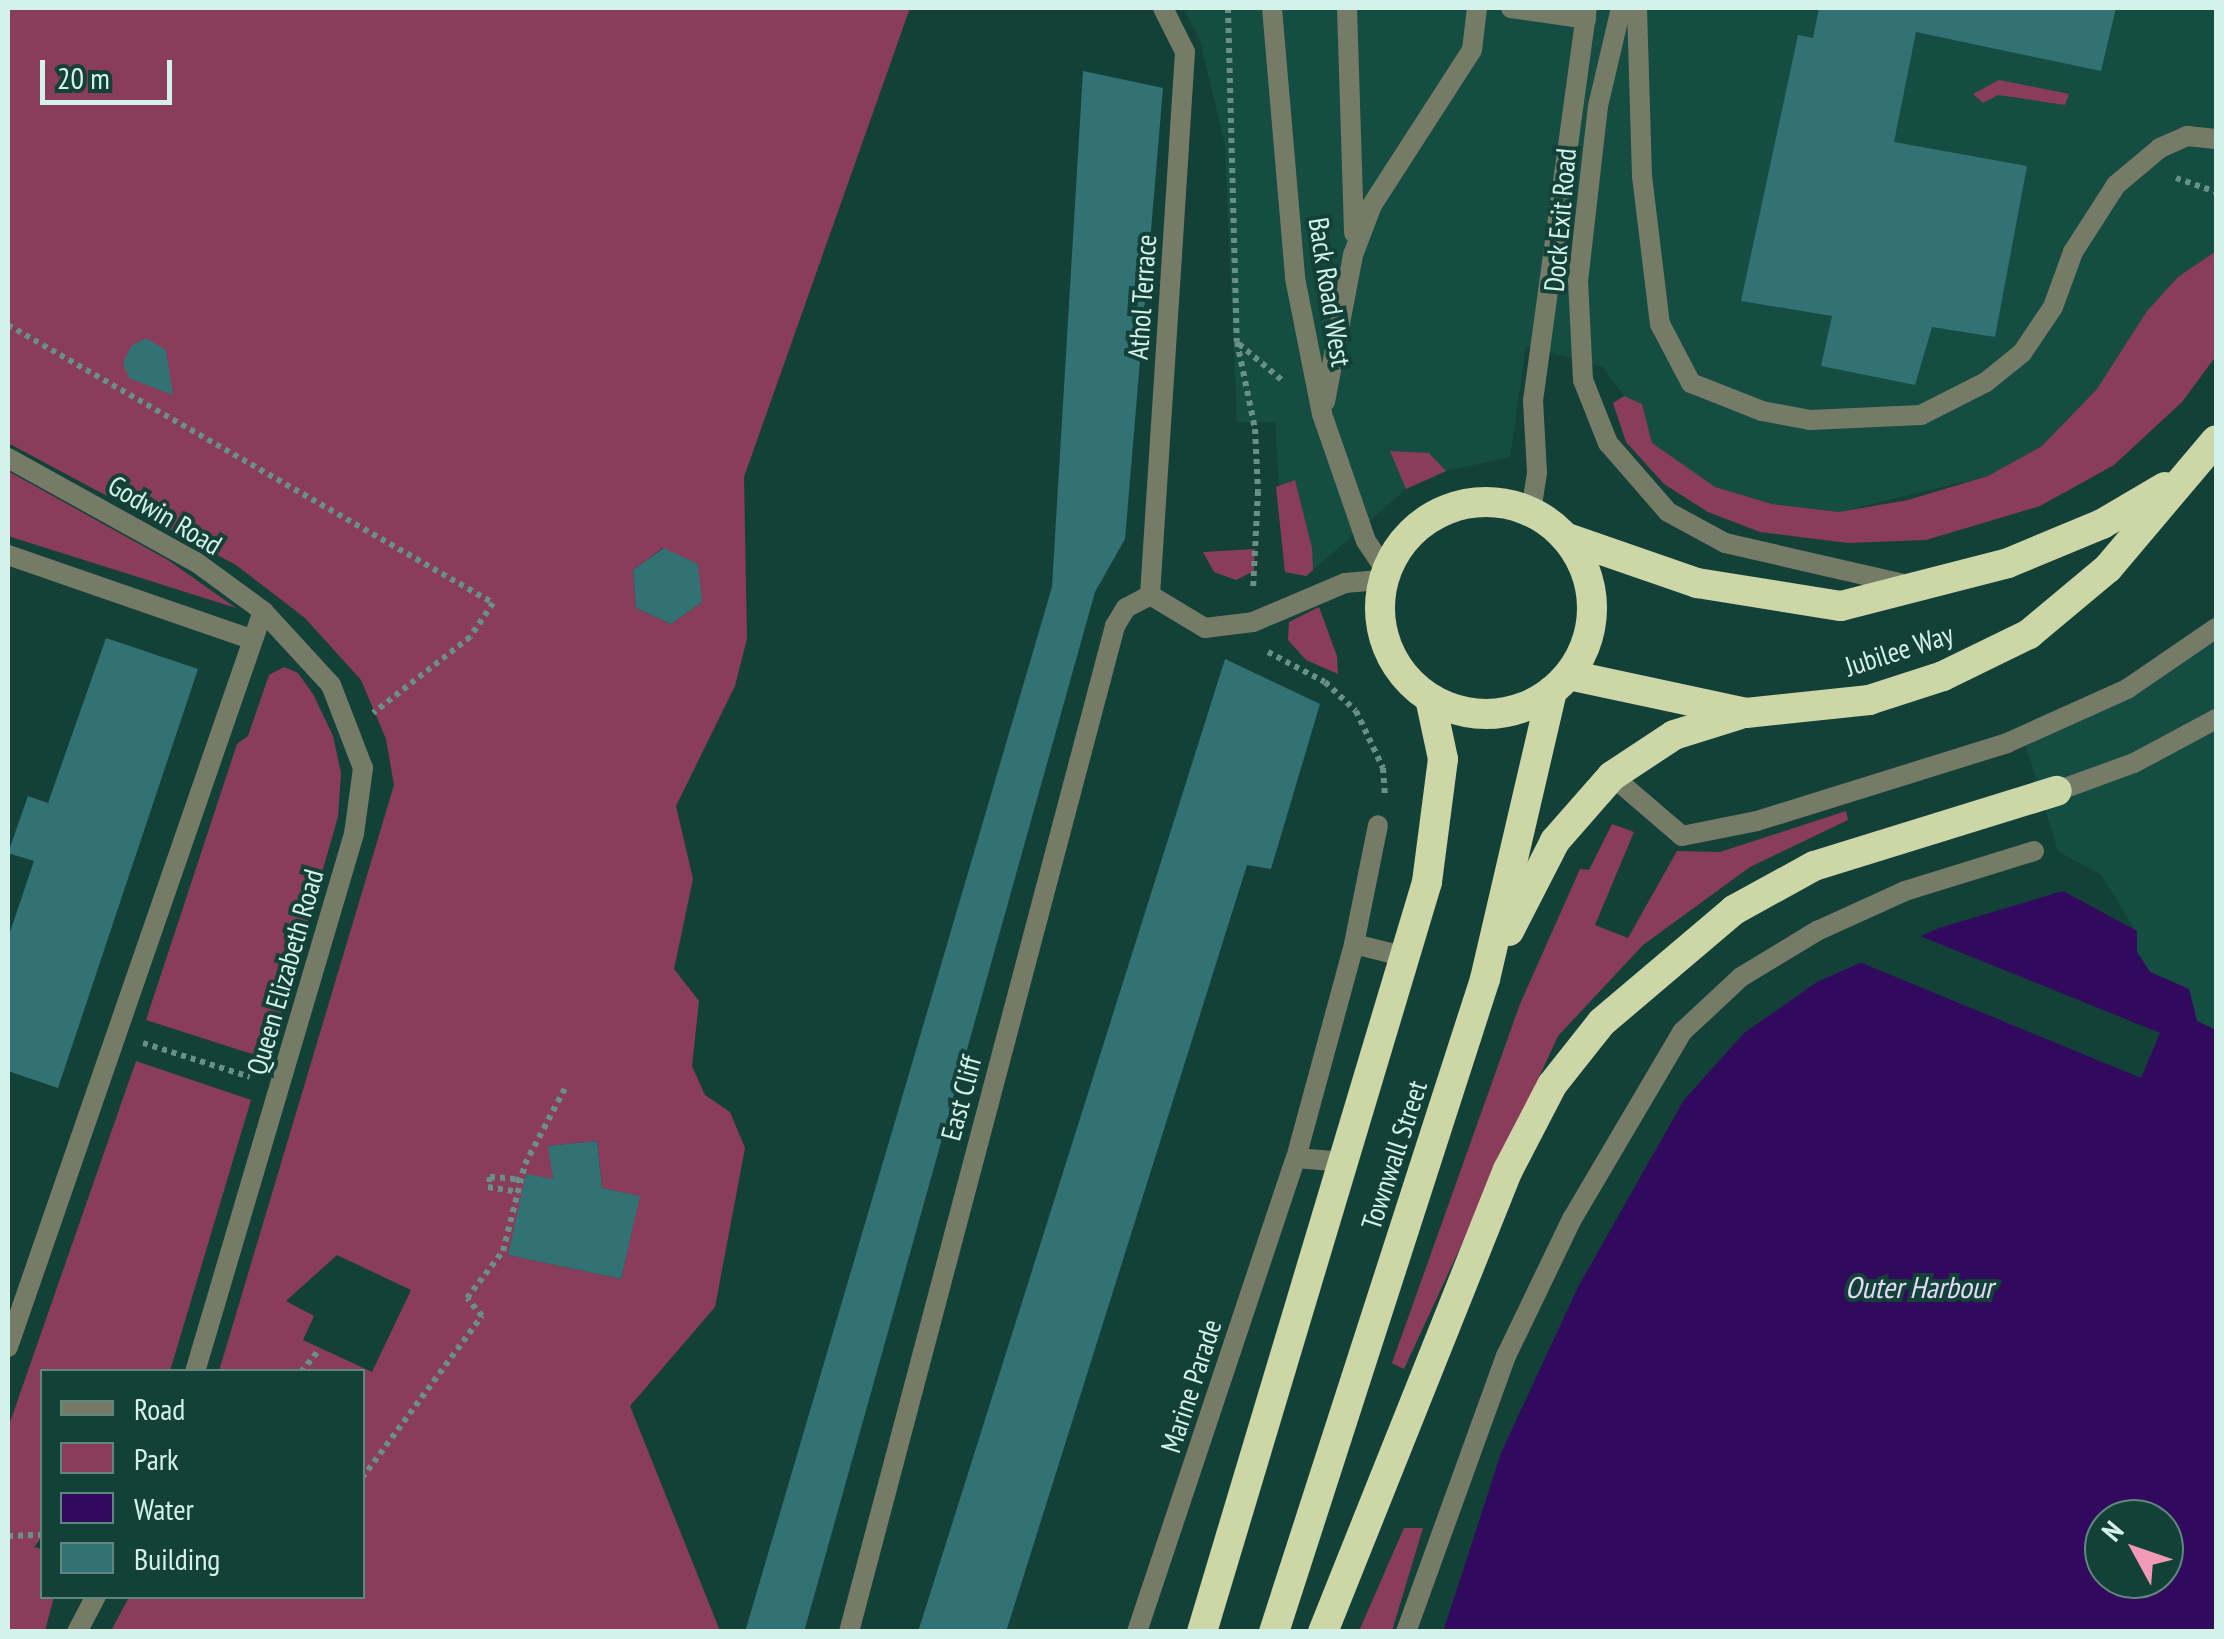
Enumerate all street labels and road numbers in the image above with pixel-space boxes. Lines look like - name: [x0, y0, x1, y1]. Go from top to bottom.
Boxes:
- street label: Dock Exit Road: [1537, 147, 1583, 293]
- street label: Back Road West: [1302, 215, 1358, 369]
- street label: Athol Terrace: [1121, 233, 1163, 361]
- street label: Godwin Road: [102, 468, 228, 562]
- street label: Jubilee Way: [1841, 617, 1957, 683]
- street label: Queen Elizabeth Road: [240, 865, 330, 1079]
- street label: East Cliff: [934, 1052, 988, 1144]
- street label: Townwall Street: [1354, 1076, 1434, 1234]
- street label: Marine Parade: [1154, 1315, 1228, 1457]

